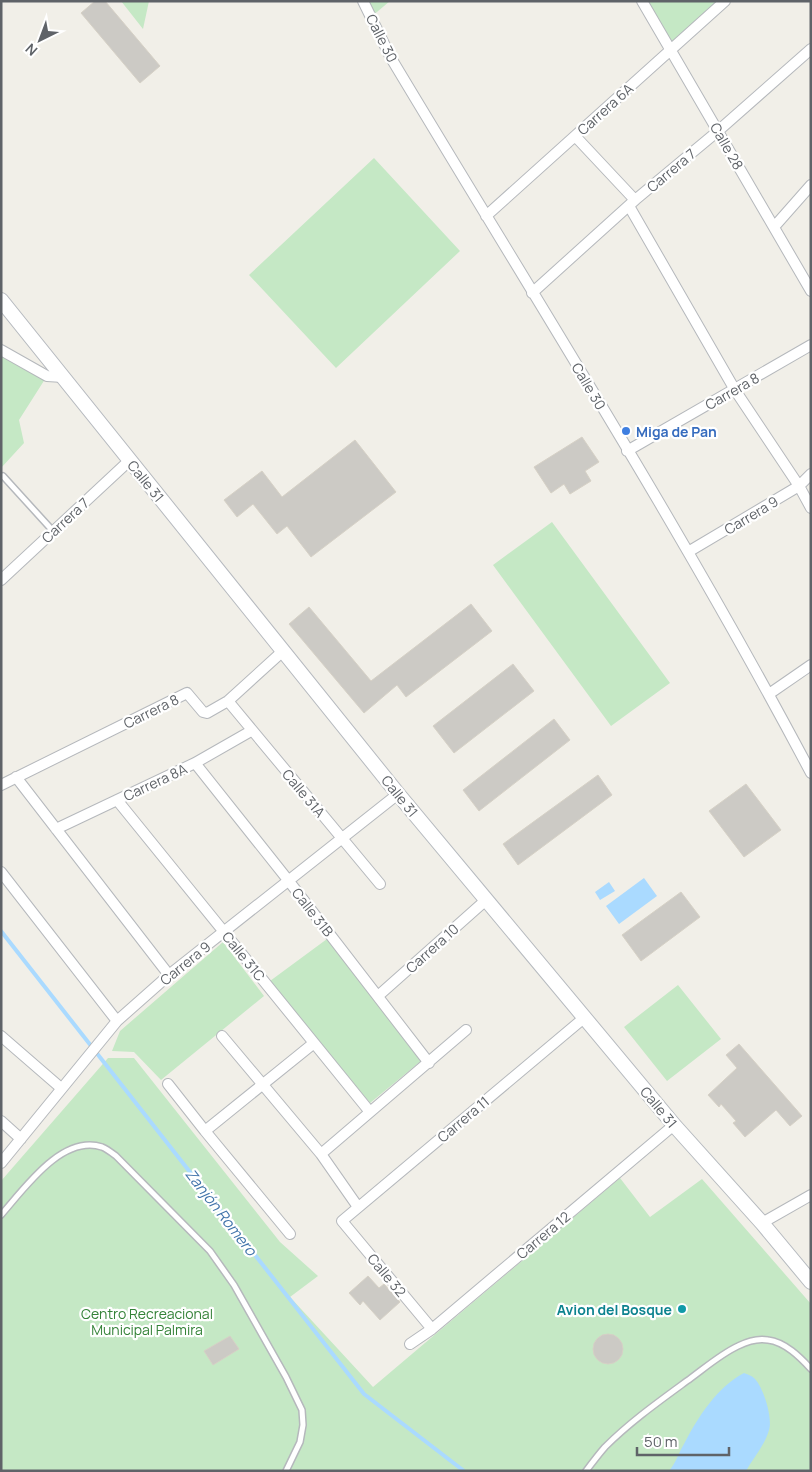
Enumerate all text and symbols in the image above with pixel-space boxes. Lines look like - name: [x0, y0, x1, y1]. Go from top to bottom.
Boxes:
- street label: Calle 30: [362, 11, 402, 65]
- north arrow: [15, 15, 65, 65]
- text: N: [21, 40, 41, 60]
- street label: Carrera 6A: [573, 79, 637, 139]
- street label: Calle 28: [706, 119, 748, 173]
- street label: Carrera 7: [643, 144, 699, 196]
- street label: Calle 30: [568, 359, 610, 413]
- street label: Carrera 8: [702, 368, 762, 414]
- place label: Miga de Pan: [636, 422, 717, 441]
- marker: Miga de Pan: [620, 425, 632, 437]
- street label: Calle 31: [123, 456, 169, 506]
- street label: Carrera 9: [720, 491, 782, 539]
- street label: Carrera 7: [37, 493, 93, 547]
- street label: Carrera 8: [120, 689, 182, 733]
- street label: Carrera 8A: [120, 759, 190, 805]
- street label: Calle 31A: [278, 765, 330, 821]
- street label: Calle 31: [377, 771, 423, 821]
- street label: Calle 31B: [288, 884, 338, 941]
- street label: Carrera 10: [401, 919, 463, 977]
- street label: Calle 31C: [218, 927, 270, 985]
- street label: Carrera 9: [156, 937, 214, 989]
- street label: Calle 31: [636, 1082, 682, 1132]
- street label: Carrera 11: [433, 1092, 493, 1146]
- water label: Zanjón Romero: [180, 1164, 262, 1261]
- street label: Carrera 12: [512, 1207, 574, 1263]
- street label: Calle 32: [363, 1249, 411, 1301]
- place label: Avion del Bosque: [557, 1300, 672, 1319]
- marker: Avion del Bosque: [676, 1303, 688, 1315]
- park label: Centro Recreacional Municipal Palmira: [81, 1304, 213, 1339]
- scale bar: [637, 1424, 730, 1456]
- text: 50 m: [644, 1431, 678, 1452]

